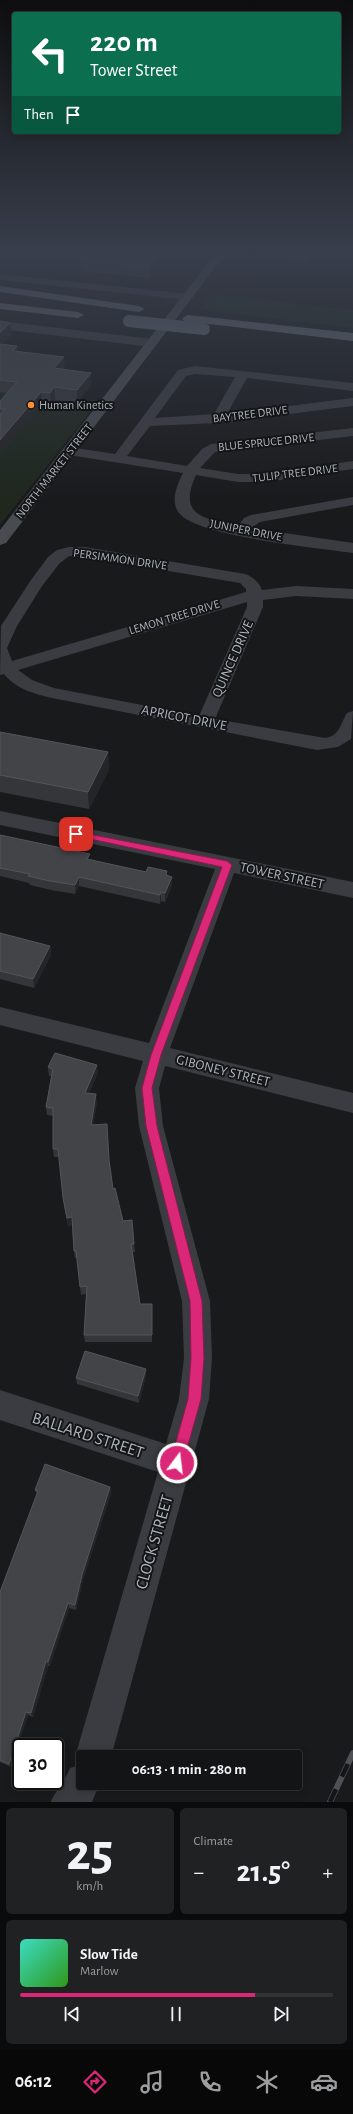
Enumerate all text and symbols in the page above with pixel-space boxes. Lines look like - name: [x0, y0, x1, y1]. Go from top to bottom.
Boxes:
- icon: left: [24, 28, 76, 80]
- text: 220 m: [90, 29, 158, 57]
- text: Tower Street: [90, 62, 178, 80]
- icon: arrive: [62, 104, 84, 126]
- text: Then: [24, 107, 54, 122]
- place label: Human Kinetics: [39, 399, 113, 411]
- marker: Human Kinetics: [26, 400, 36, 410]
- street label: BAYTREE DRIVE: [212, 403, 288, 425]
- street label: NORTH MARKET STREET: [13, 421, 95, 521]
- street label: BLUE SPRUCE DRIVE: [217, 431, 315, 453]
- street label: TULIP TREE DRIVE: [252, 462, 339, 484]
- street label: JUNIPER DRIVE: [209, 517, 283, 543]
- street label: PERSIMMON DRIVE: [72, 546, 168, 572]
- street label: LEMON TREE DRIVE: [127, 597, 221, 636]
- street label: QUINCE DRIVE: [210, 618, 256, 699]
- street label: APRICOT DRIVE: [140, 703, 228, 733]
- pin: [59, 817, 93, 851]
- icon: arrive: [65, 823, 87, 845]
- street label: TOWER STREET: [239, 860, 325, 892]
- street label: GIBONEY STREET: [175, 1053, 271, 1089]
- street label: BALLARD STREET: [30, 1409, 146, 1461]
- position arrow: [156, 1442, 198, 1484]
- street label: CLOCK STREET: [132, 1493, 176, 1591]
- speed limit sign: 30: [12, 1738, 64, 1790]
- text: 06:13 · 1 min · 280 m: [132, 1762, 246, 1777]
- text: 25: [66, 1827, 113, 1879]
- text: Climate: [194, 1835, 233, 1848]
- text: 21.5°: [236, 1857, 290, 1887]
- text: −: [194, 1861, 204, 1883]
- text: +: [322, 1861, 333, 1883]
- text: km/h: [76, 1880, 103, 1893]
- text: Slow Tide: [80, 1947, 138, 1962]
- text: Marlow: [80, 1965, 118, 1978]
- icon: previous: [61, 2003, 83, 2025]
- icon: pause: [165, 2003, 187, 2025]
- icon: next: [270, 2003, 292, 2025]
- icon: directions: [81, 2068, 109, 2096]
- icon: music: [138, 2068, 166, 2096]
- icon: phone: [196, 2068, 224, 2096]
- icon: climate: [253, 2068, 281, 2096]
- icon: car: [310, 2068, 338, 2096]
- text: 06:12: [15, 2073, 52, 2091]

